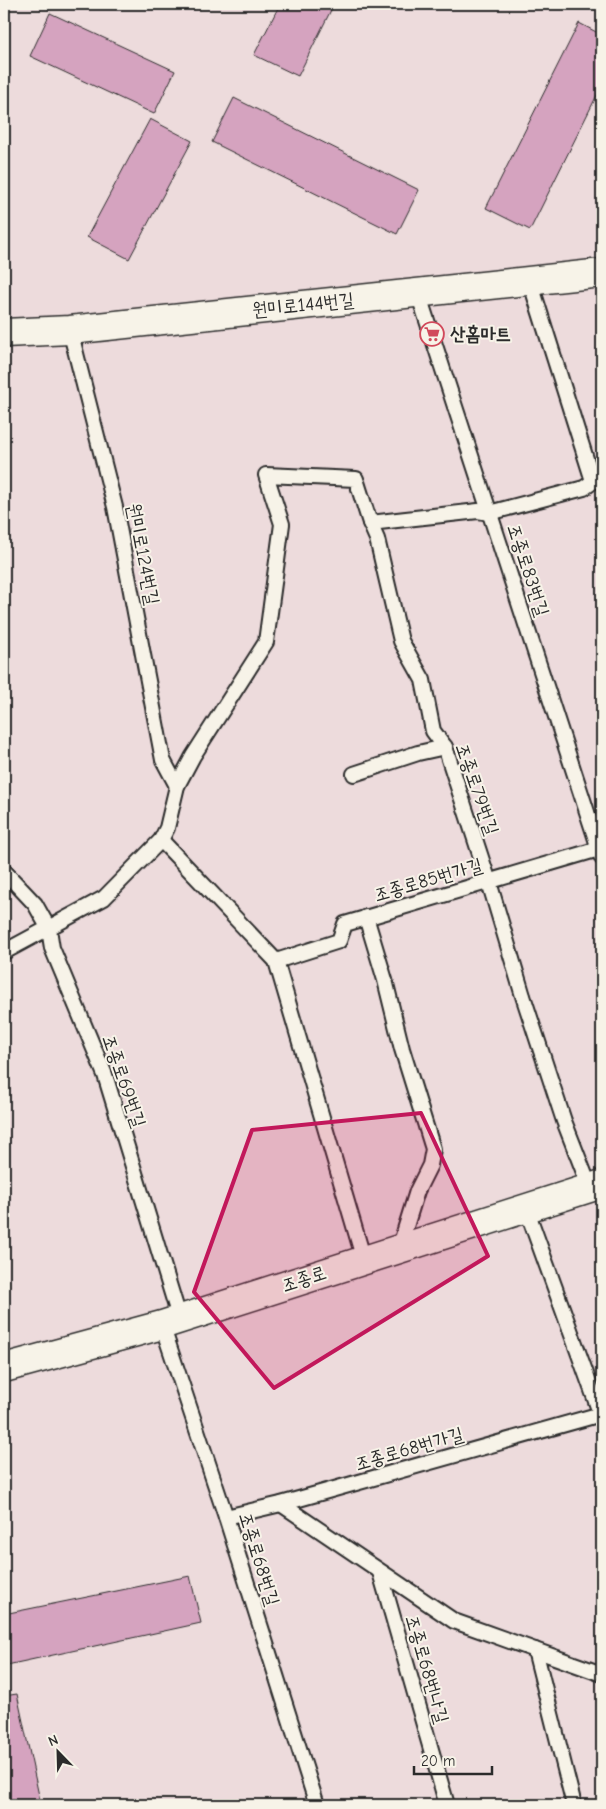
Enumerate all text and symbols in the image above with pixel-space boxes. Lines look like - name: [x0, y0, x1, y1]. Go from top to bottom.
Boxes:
- street label: 원미로144번길: [251, 289, 355, 321]
- supermarket icon: 산홈마트: [419, 321, 445, 347]
- place label: 산홈마트: [450, 323, 511, 345]
- street label: 원미로124번길: [122, 501, 164, 607]
- street label: 조종로83번길: [503, 521, 553, 619]
- street label: 조종로79번길: [451, 740, 503, 838]
- street label: 조종로85번가길: [371, 854, 485, 906]
- street label: 조종로69번길: [98, 1032, 150, 1130]
- street label: 조종로: [279, 1261, 329, 1297]
- street label: 조종로68번가길: [352, 1423, 466, 1475]
- street label: 조종로68번길: [234, 1510, 284, 1608]
- street label: 조종로68번나길: [401, 1612, 453, 1726]
- north arrow: [32, 1726, 82, 1776]
- text: N: [46, 1731, 61, 1750]
- scale bar: [414, 1744, 491, 1776]
- text: 20 m: [421, 1752, 455, 1770]

